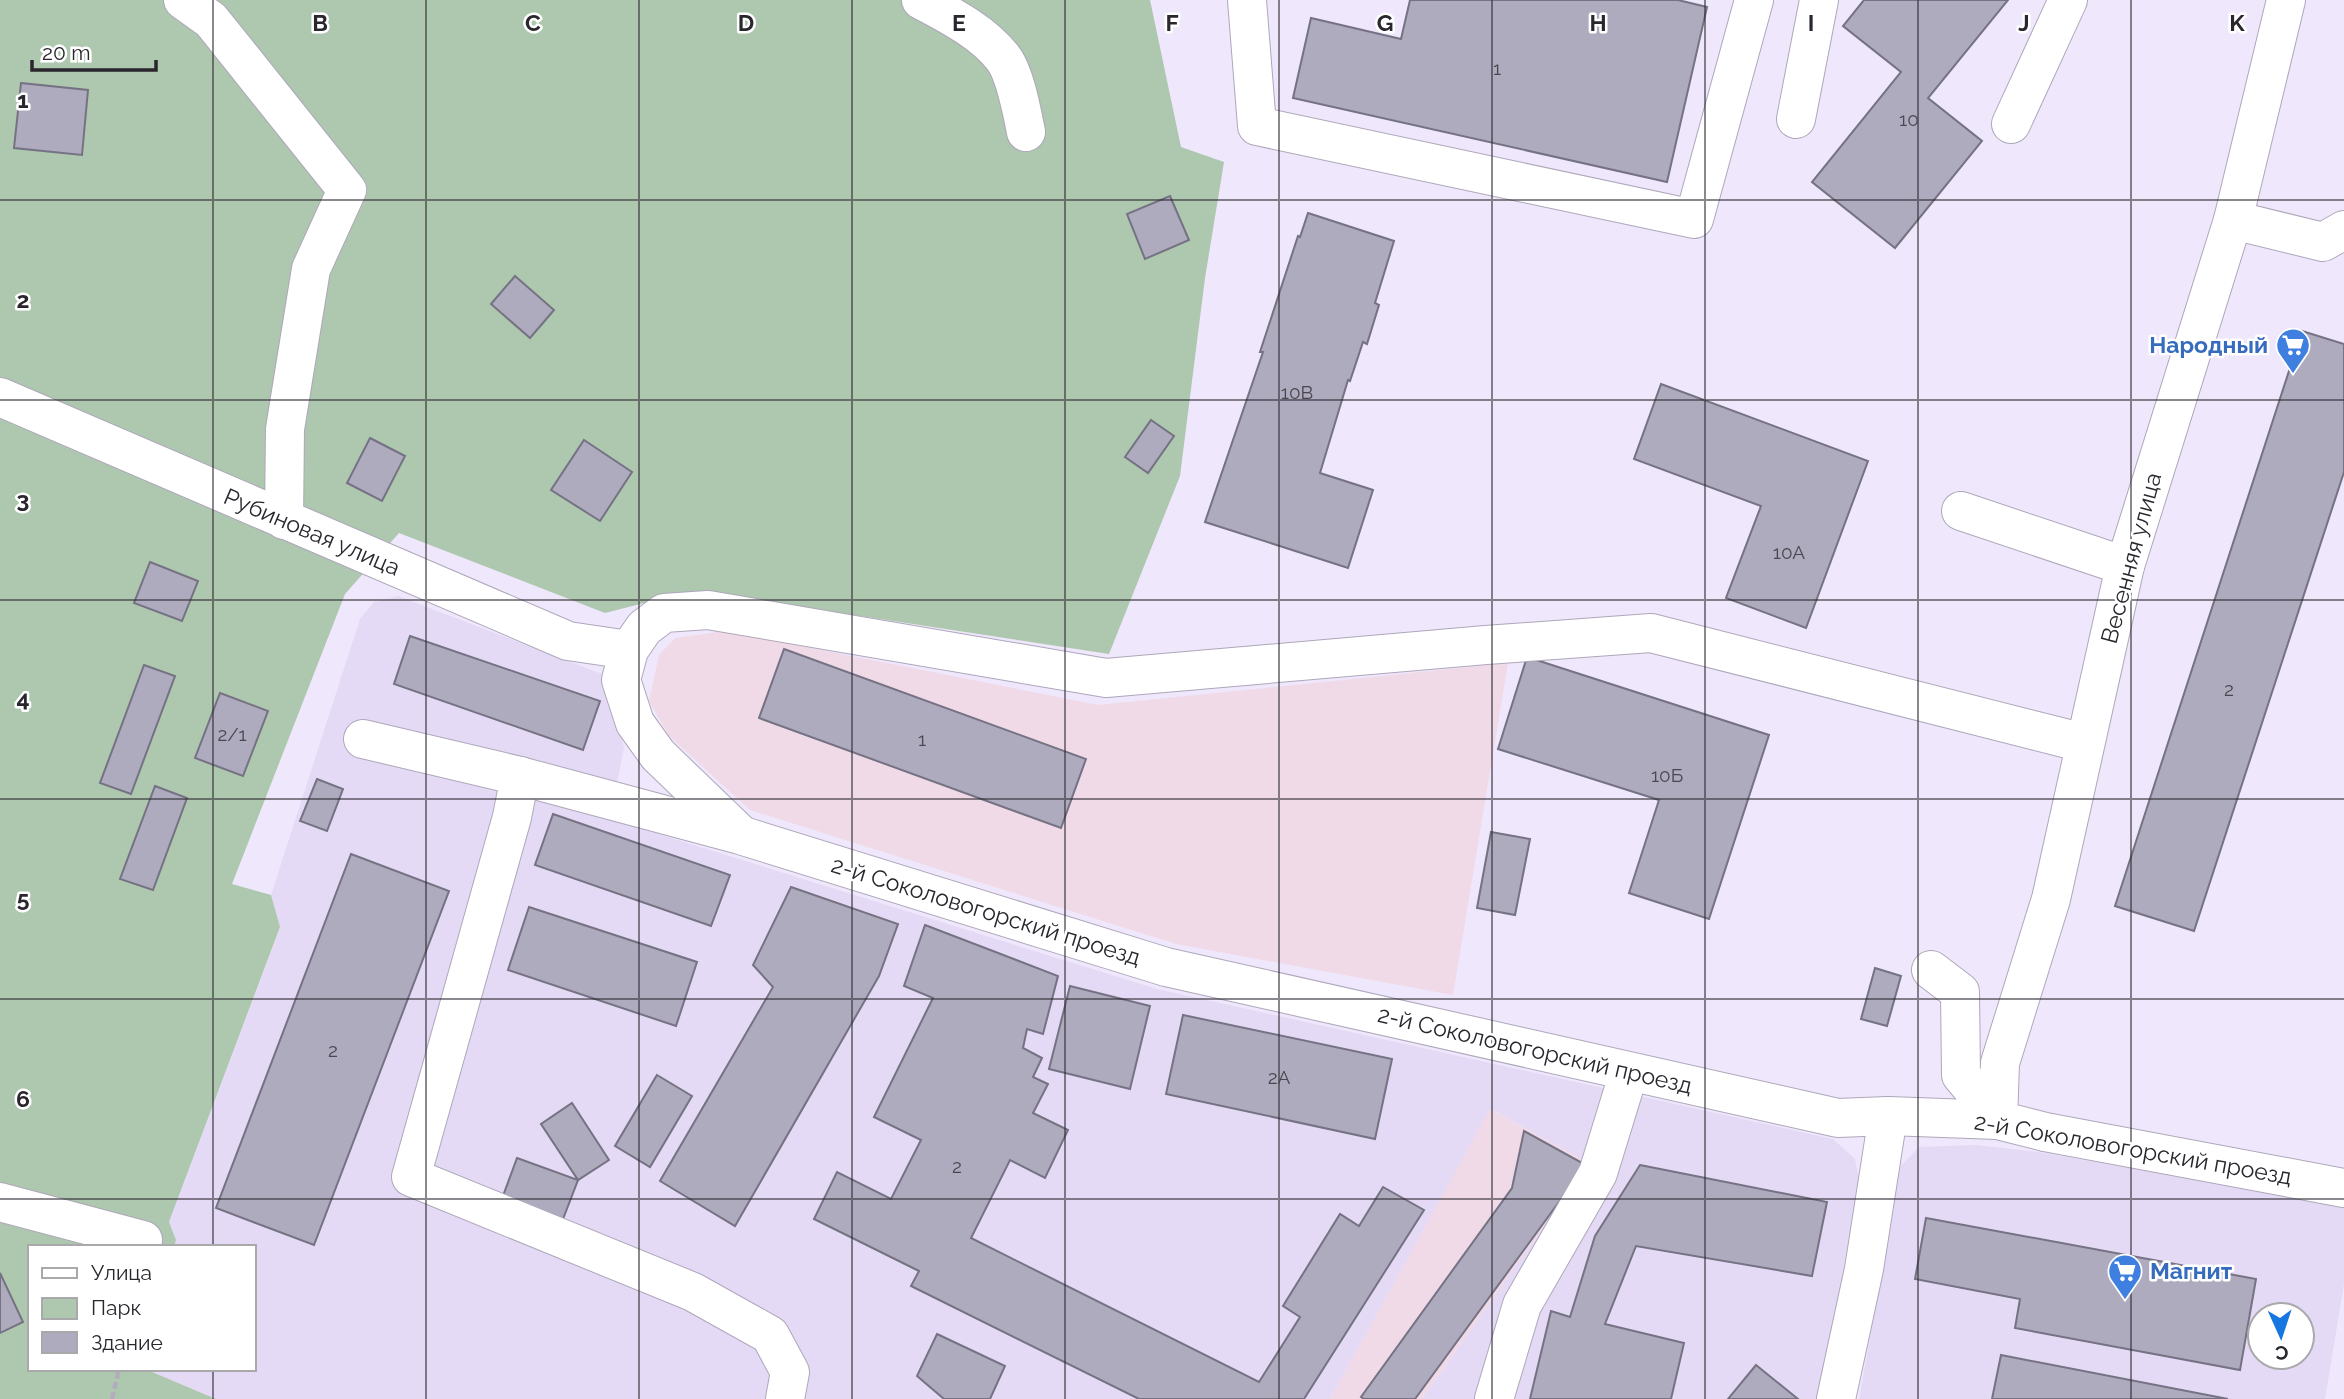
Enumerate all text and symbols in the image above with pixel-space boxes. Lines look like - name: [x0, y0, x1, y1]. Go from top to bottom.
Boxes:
- text: B: [312, 9, 328, 36]
- text: C: [525, 9, 541, 36]
- text: D: [738, 9, 754, 36]
- text: E: [952, 9, 966, 36]
- text: F: [1165, 9, 1179, 36]
- text: G: [1377, 9, 1393, 36]
- text: H: [1589, 9, 1607, 36]
- text: I: [1808, 9, 1814, 36]
- text: J: [2018, 9, 2030, 36]
- text: K: [2229, 9, 2245, 36]
- scale bar: [32, 28, 156, 72]
- text: 20 m: [42, 40, 90, 65]
- house number: 1: [1493, 57, 1501, 79]
- text: 1: [17, 86, 29, 113]
- house number: 10: [1899, 108, 1919, 130]
- text: 2: [17, 286, 29, 313]
- supermarket icon: Народный: [2274, 326, 2312, 375]
- place label: Народный: [2149, 331, 2268, 358]
- house number: 10В: [1281, 381, 1313, 403]
- street label: Весенняя улица: [2095, 469, 2166, 646]
- street label: Рубиновая улица: [220, 482, 404, 581]
- text: 3: [17, 486, 29, 513]
- house number: 10А: [1773, 541, 1805, 563]
- house number: 2: [2224, 678, 2234, 700]
- text: 4: [16, 685, 30, 712]
- house number: 2/1: [217, 723, 247, 745]
- house number: 1: [918, 728, 926, 750]
- house number: 10Б: [1651, 764, 1683, 786]
- street label: 2-й Соколовогорский проезд: [828, 851, 1144, 970]
- text: 5: [17, 885, 30, 912]
- street label: 2-й Соколовогорский проезд: [1375, 1000, 1695, 1099]
- house number: 2: [328, 1039, 338, 1061]
- house number: 2А: [1268, 1066, 1291, 1088]
- text: 6: [16, 1085, 30, 1112]
- street label: 2-й Соколовогорский проезд: [1972, 1107, 2294, 1190]
- house number: 2: [952, 1155, 962, 1177]
- legend: [28, 1245, 256, 1371]
- supermarket icon: Магнит: [2106, 1252, 2144, 1301]
- place label: Магнит: [2150, 1257, 2233, 1284]
- text: Улица: [91, 1260, 152, 1285]
- text: Парк: [91, 1295, 141, 1320]
- north arrow: [2246, 1301, 2316, 1371]
- text: Здание: [91, 1330, 163, 1355]
- text: С: [2275, 1342, 2289, 1364]

